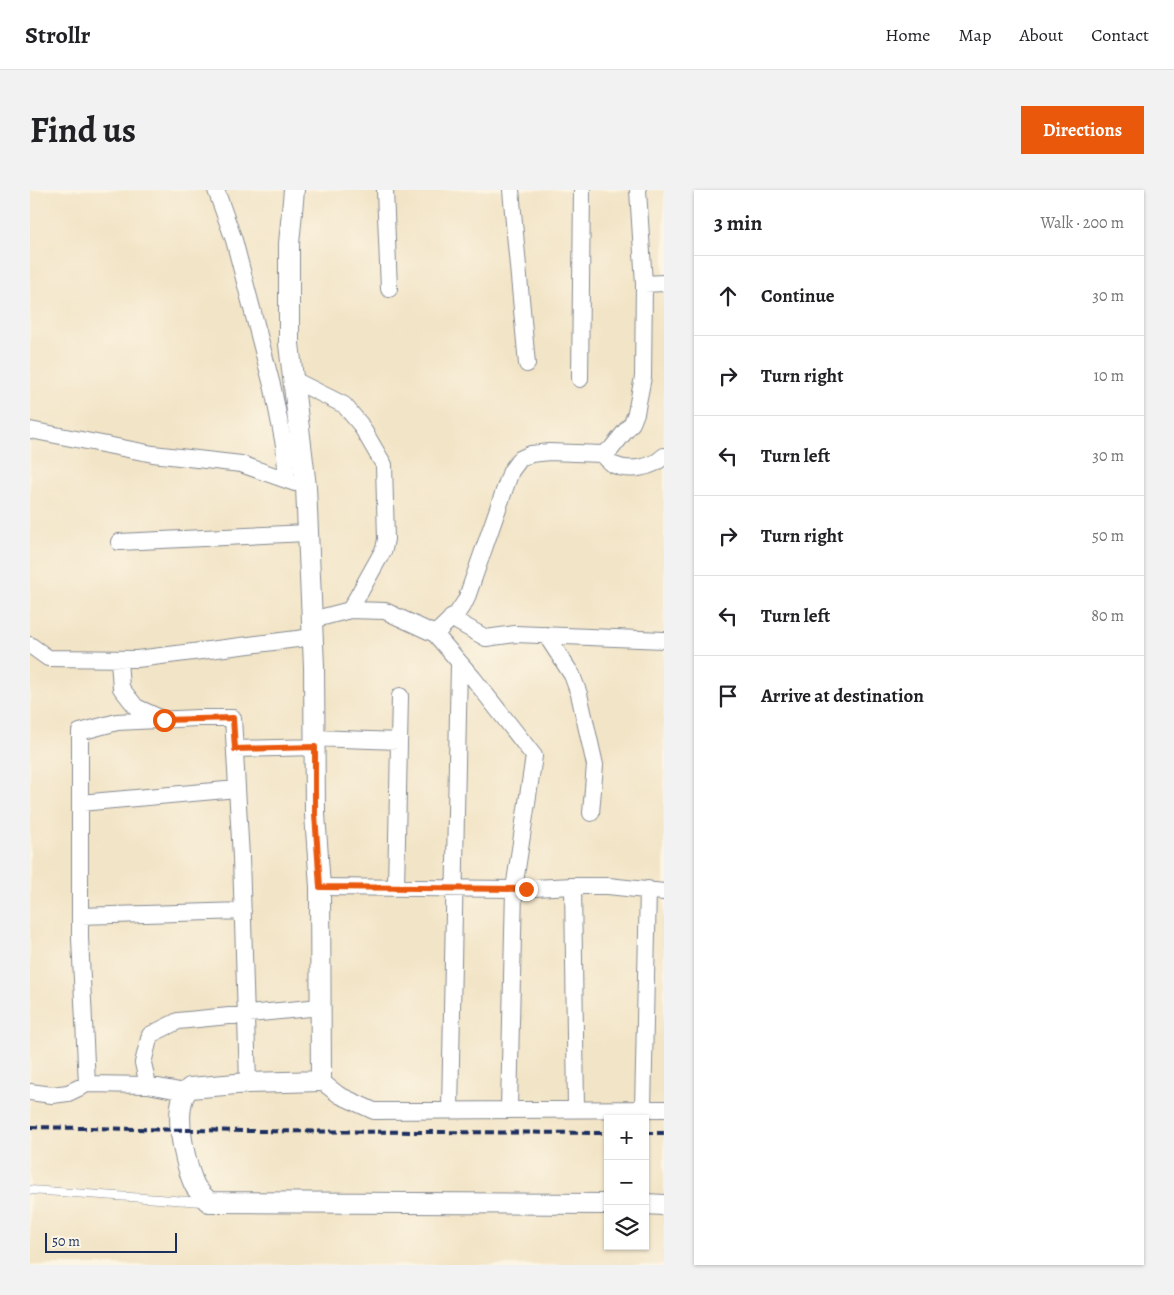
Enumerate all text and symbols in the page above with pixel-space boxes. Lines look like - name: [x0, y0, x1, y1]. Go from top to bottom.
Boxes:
- text: Strollr: [25, 19, 90, 51]
- text: Home: [885, 23, 930, 47]
- text: Map: [958, 23, 991, 47]
- text: About: [1019, 23, 1063, 47]
- text: Contact: [1091, 23, 1149, 47]
- text: Find us: [30, 106, 136, 154]
- button: Directions: [1021, 106, 1144, 154]
- text: 3 min: [714, 209, 762, 237]
- text: Walk · 200 m: [1040, 212, 1124, 234]
- icon: ahead: [714, 282, 742, 310]
- text: Continue: [761, 283, 835, 309]
- text: 30 m: [1092, 285, 1124, 307]
- icon: right: [714, 362, 742, 390]
- text: Turn right: [761, 363, 843, 389]
- text: 10 m: [1094, 365, 1124, 387]
- icon: left: [714, 442, 742, 470]
- text: Turn left: [761, 443, 830, 469]
- text: 30 m: [1092, 445, 1124, 467]
- icon: right: [714, 522, 742, 550]
- text: Turn right: [761, 523, 843, 549]
- text: 50 m: [1092, 525, 1124, 547]
- icon: left: [714, 602, 742, 630]
- text: Turn left: [761, 603, 830, 629]
- text: 80 m: [1091, 605, 1124, 627]
- icon: arrive: [714, 682, 742, 710]
- text: Arrive at destination: [761, 683, 924, 709]
- route start: [153, 709, 176, 732]
- route end: [515, 878, 538, 901]
- map controls: [604, 1115, 649, 1250]
- button: +: [604, 1115, 649, 1160]
- button: −: [604, 1160, 649, 1205]
- button: layers: [604, 1205, 649, 1250]
- scale bar: [45, 1230, 178, 1253]
- text: 50 m: [52, 1232, 80, 1251]

